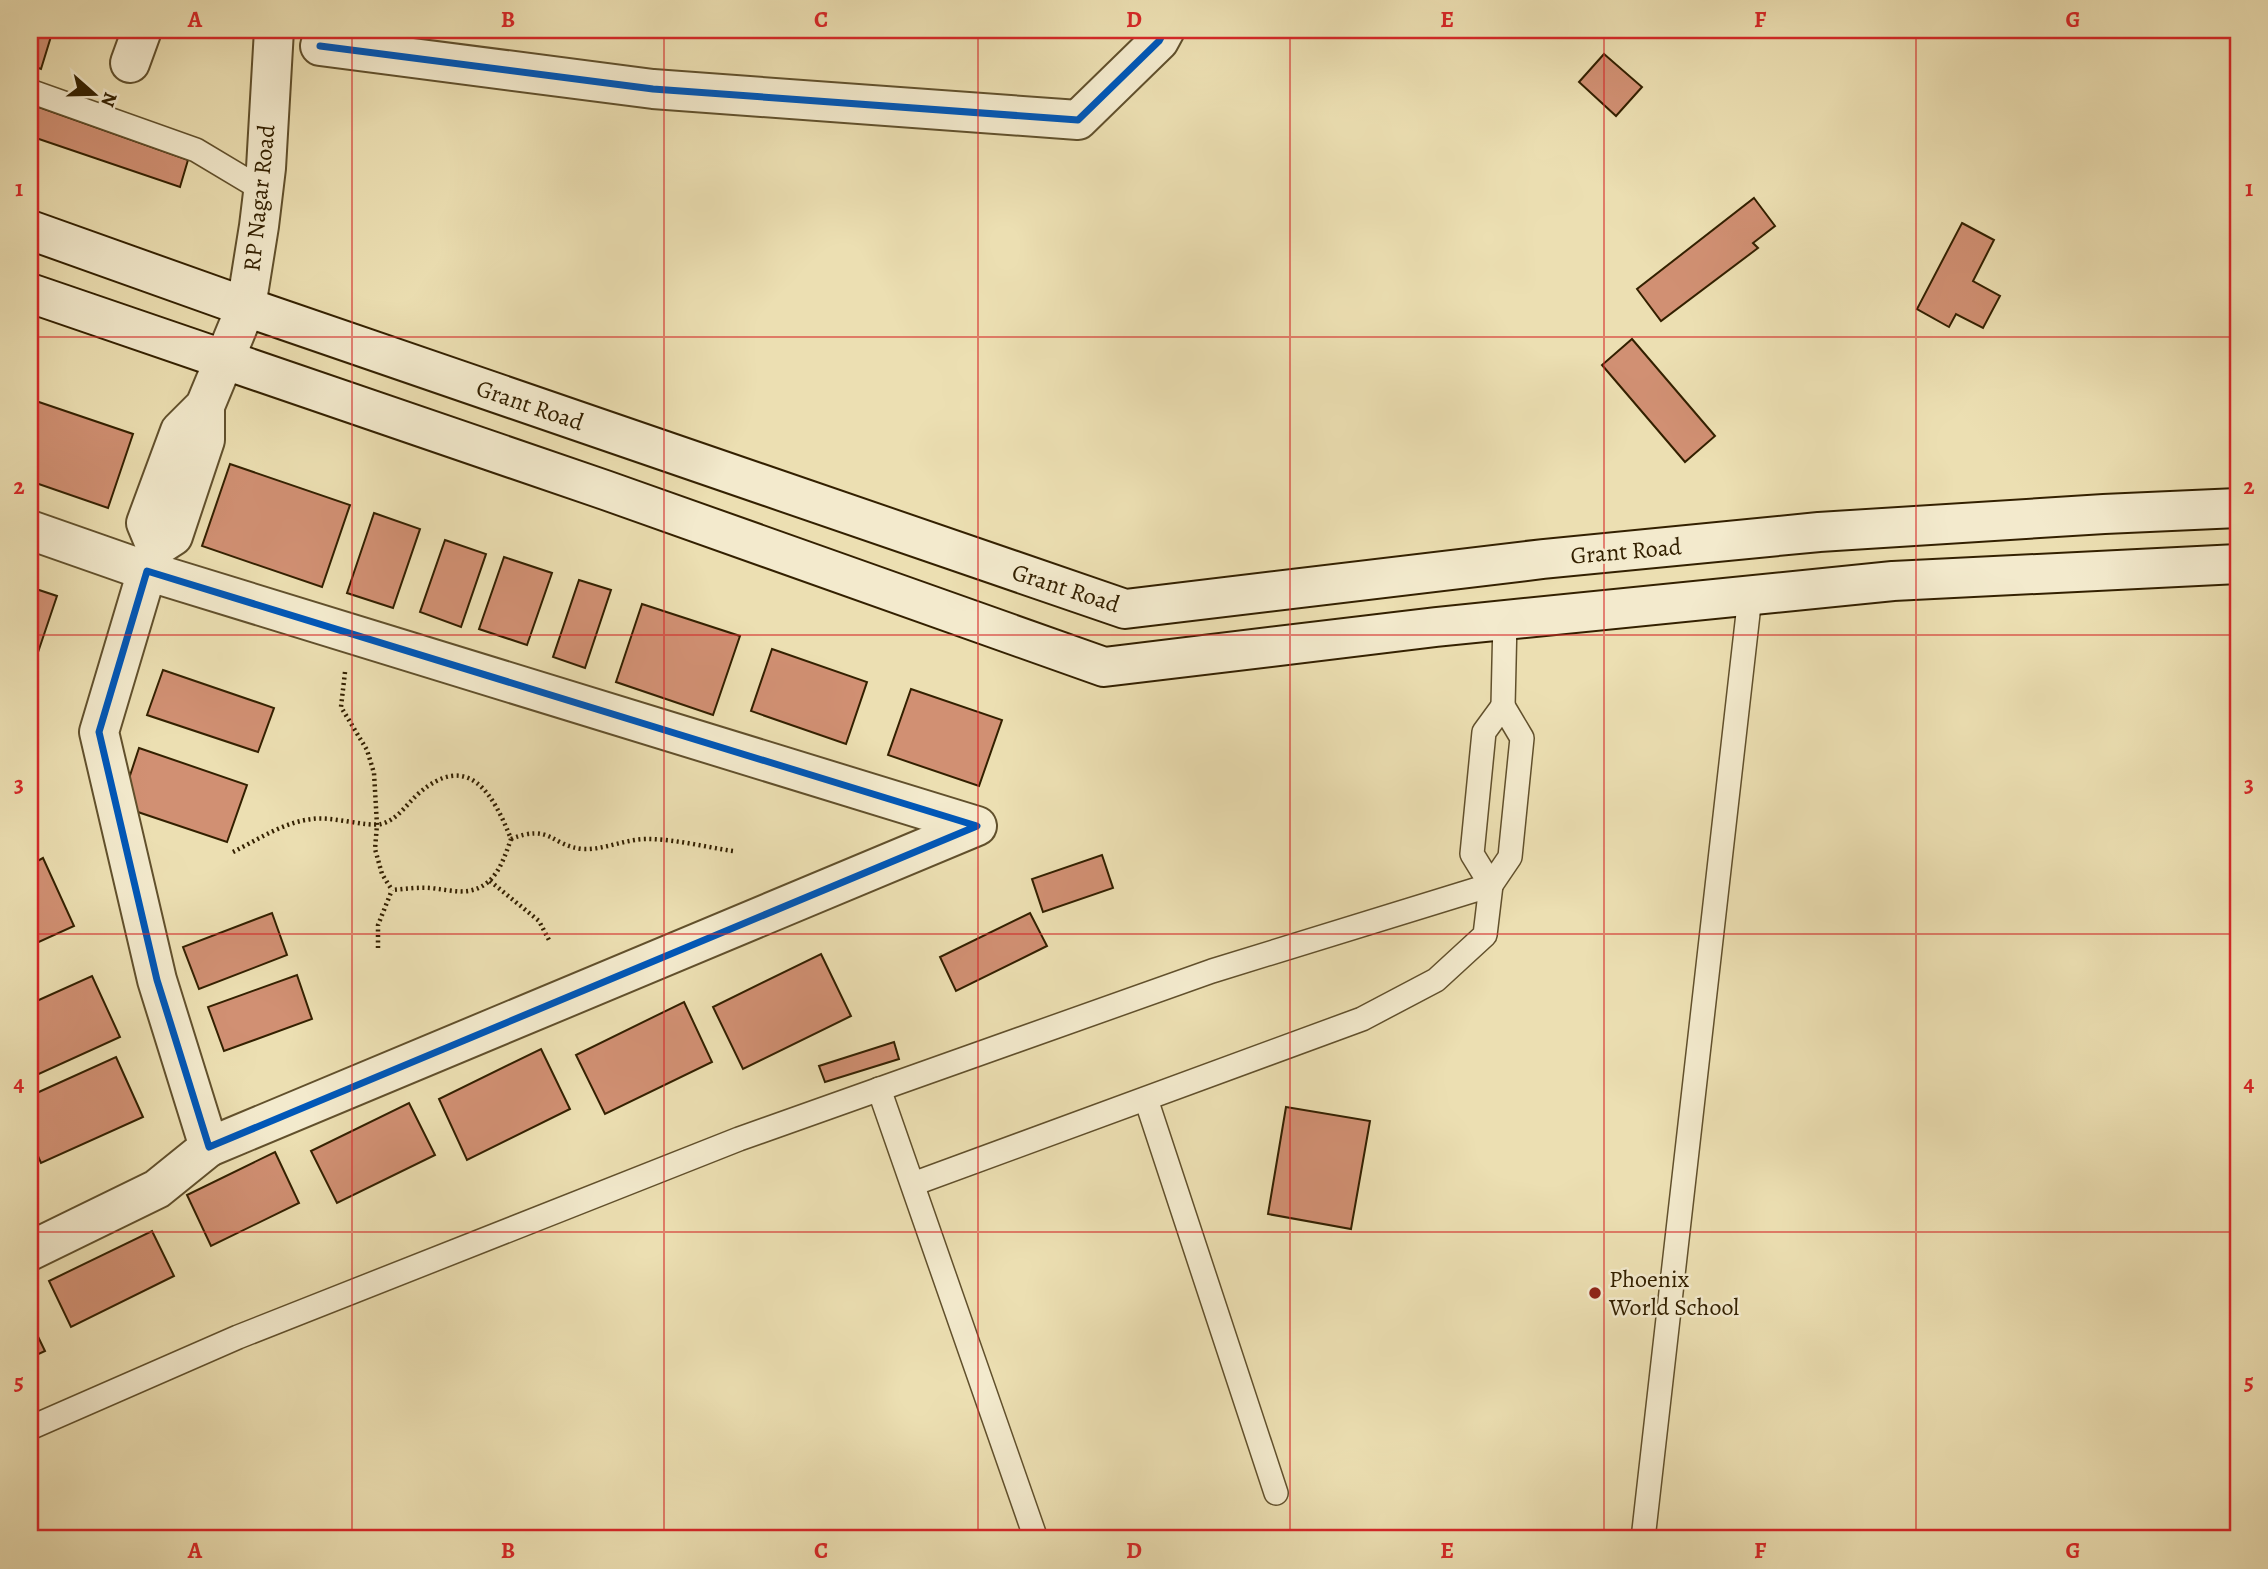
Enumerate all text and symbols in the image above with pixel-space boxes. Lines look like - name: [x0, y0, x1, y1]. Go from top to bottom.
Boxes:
- text: A: [187, 4, 203, 35]
- text: B: [501, 4, 515, 35]
- text: C: [814, 4, 828, 35]
- text: D: [1126, 4, 1142, 35]
- text: E: [1440, 4, 1454, 35]
- text: F: [1754, 4, 1767, 35]
- text: G: [2065, 4, 2081, 35]
- north arrow: [60, 60, 130, 130]
- text: N: [94, 89, 124, 111]
- street label: RP Nagar Road: [235, 123, 283, 273]
- text: 1: [15, 173, 23, 204]
- text: 1: [2245, 173, 2253, 204]
- street label: Grant Road: [472, 372, 588, 438]
- text: 2: [13, 471, 25, 502]
- text: 2: [2243, 471, 2255, 502]
- street label: Grant Road: [1569, 530, 1683, 572]
- street label: Grant Road: [1008, 556, 1124, 620]
- text: 3: [14, 769, 24, 800]
- text: 3: [2244, 769, 2254, 800]
- text: 4: [14, 1068, 25, 1099]
- text: 4: [2244, 1068, 2255, 1099]
- place label: Phoenix World School: [1608, 1263, 1739, 1323]
- marker: Phoenix World School: [1587, 1285, 1603, 1301]
- text: 5: [14, 1366, 24, 1397]
- text: 5: [2244, 1366, 2254, 1397]
- text: A: [187, 1535, 203, 1566]
- text: B: [501, 1535, 515, 1566]
- text: C: [814, 1535, 828, 1566]
- text: D: [1126, 1535, 1142, 1566]
- text: E: [1440, 1535, 1454, 1566]
- text: F: [1754, 1535, 1767, 1566]
- text: G: [2065, 1535, 2081, 1566]

